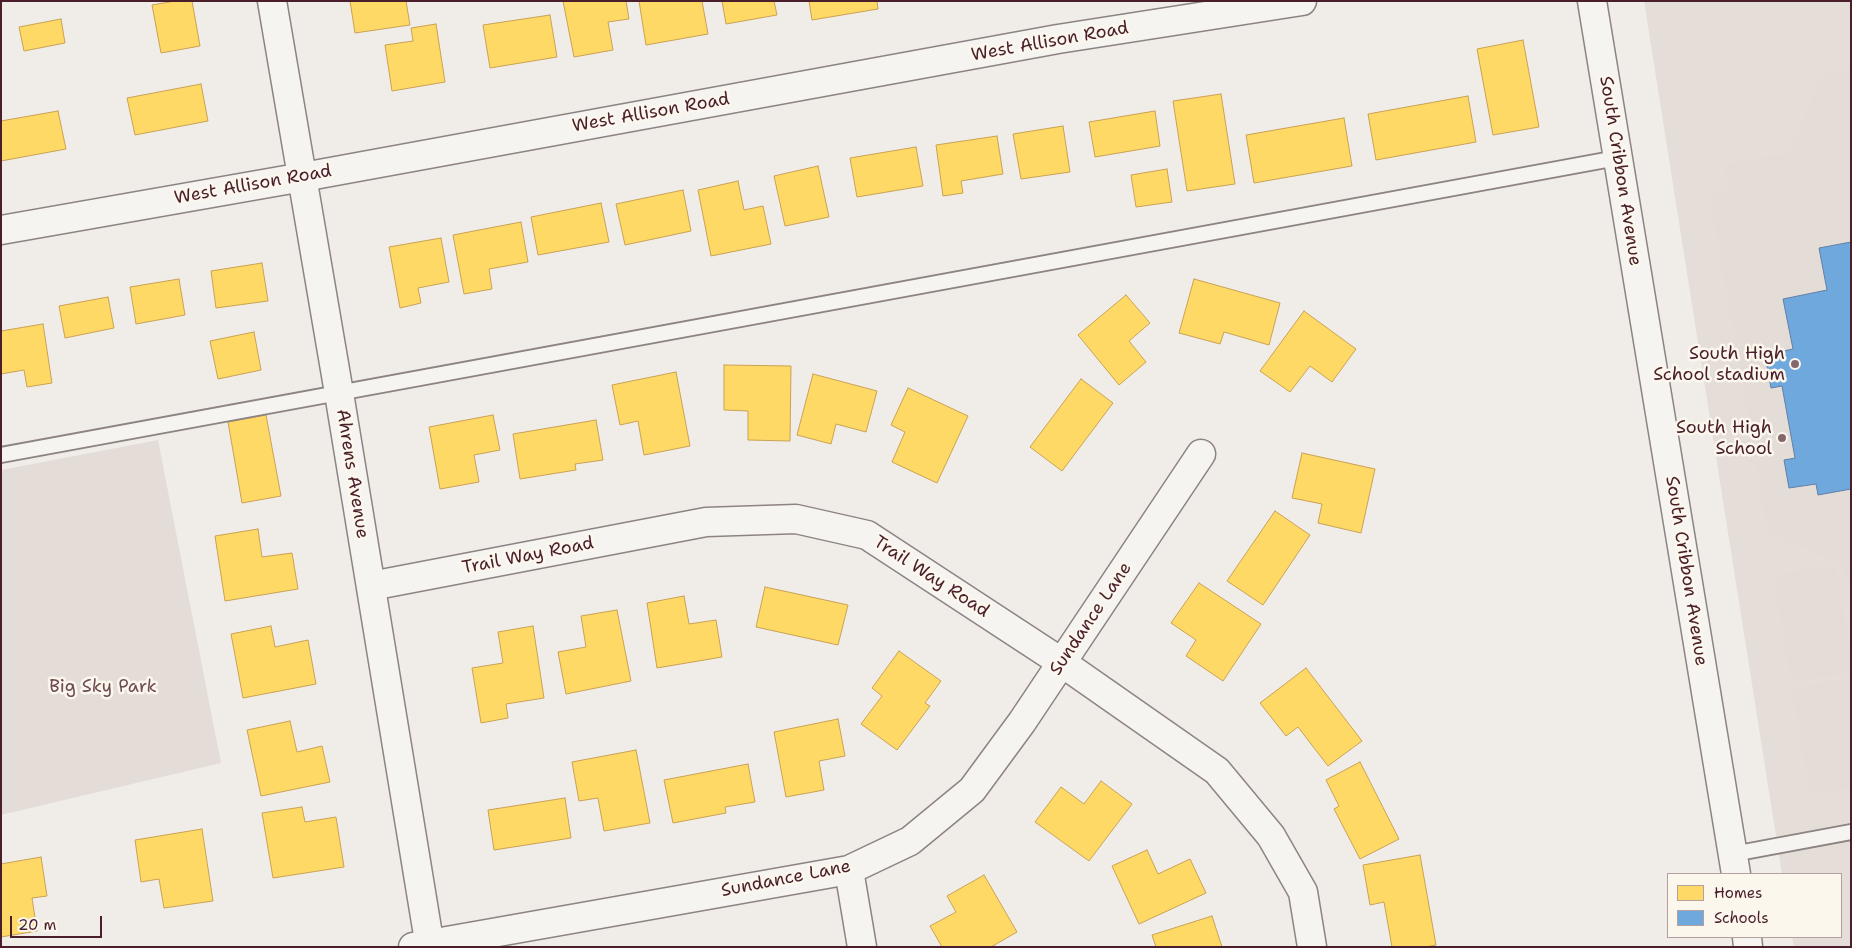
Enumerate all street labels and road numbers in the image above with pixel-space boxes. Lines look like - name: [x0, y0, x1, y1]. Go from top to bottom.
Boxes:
- street label: West Allison Road: [970, 18, 1130, 66]
- street label: South Cribbon Avenue: [1594, 75, 1646, 267]
- street label: West Allison Road: [571, 89, 731, 137]
- street label: West Allison Road: [173, 161, 333, 209]
- street label: Ahrens Avenue: [331, 408, 373, 540]
- street label: South Cribbon Avenue: [1660, 475, 1712, 667]
- street label: Trail Way Road: [869, 532, 993, 622]
- street label: Trail Way Road: [460, 533, 596, 579]
- street label: Sundance Lane: [1045, 558, 1137, 680]
- street label: Sundance Lane: [719, 856, 853, 902]

